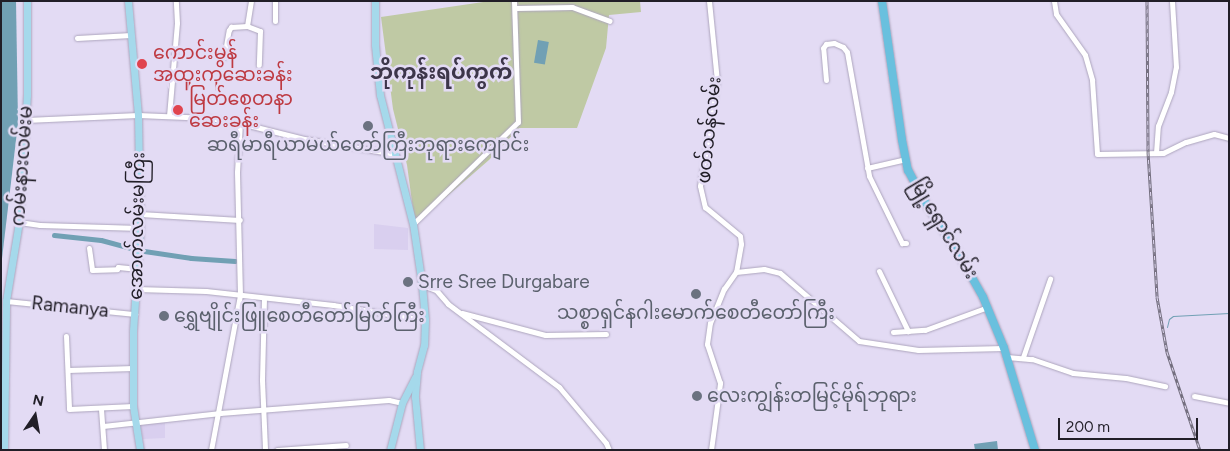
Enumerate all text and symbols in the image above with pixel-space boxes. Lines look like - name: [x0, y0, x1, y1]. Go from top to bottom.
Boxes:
- place label: ကောင်းမွန် အထူးကုဆေးခန်း: [153, 42, 293, 86]
- marker: ကောင်းမွန် အထူးကုဆေးခန်း: [135, 57, 149, 71]
- district label: ဘိုကုန်းရပ်ကွက်: [370, 59, 512, 85]
- street label: ဖတ်သန်လမ်း: [692, 75, 726, 185]
- place label: မြတ်စေတနာ ဆေးခန်း: [189, 88, 293, 132]
- marker: မြတ်စေတနာ ဆေးခန်း: [171, 103, 185, 117]
- street label: ကမ်းနားလမ်းမ: [6, 105, 38, 227]
- marker: ဆရီမာရီယာမယ်တော်ကြီးဘုရားကျောင်း: [362, 120, 374, 132]
- place label: ဆရီမာရီယာမယ်တော်ကြီးဘုရားကျောင်း: [207, 134, 529, 156]
- street label: အောက်လမ်းမကြီး: [124, 152, 150, 300]
- street label: မြို့ရှောင်လမ်း: [905, 175, 983, 283]
- place label: Srre Sree Durgabare: [418, 271, 590, 293]
- marker: Srre Sree Durgabare: [402, 276, 414, 288]
- marker: သစ္စာရှင်နဂါးမောက်စေတီတော်ကြီး: [690, 288, 702, 300]
- street label: Ramanya: [30, 292, 110, 322]
- place label: သစ္စာရှင်နဂါးမောက်စေတီတော်ကြီး: [557, 302, 835, 324]
- place label: ရွှေဗျိုင်းဖြူစေတီတော်မြတ်ကြီး: [174, 305, 425, 327]
- marker: ရွှေဗျိုင်းဖြူစေတီတော်မြတ်ကြီး: [158, 310, 170, 322]
- place label: လေးကျွန်းတမြင့်မိုရ်ဘုရား: [707, 385, 917, 407]
- marker: လေးကျွန်းတမြင့်မိုရ်ဘုရား: [691, 390, 703, 402]
- north arrow: [10, 391, 60, 441]
- text: N: [31, 391, 45, 410]
- scale bar: [1060, 408, 1200, 440]
- text: 200 m: [1066, 418, 1110, 436]

